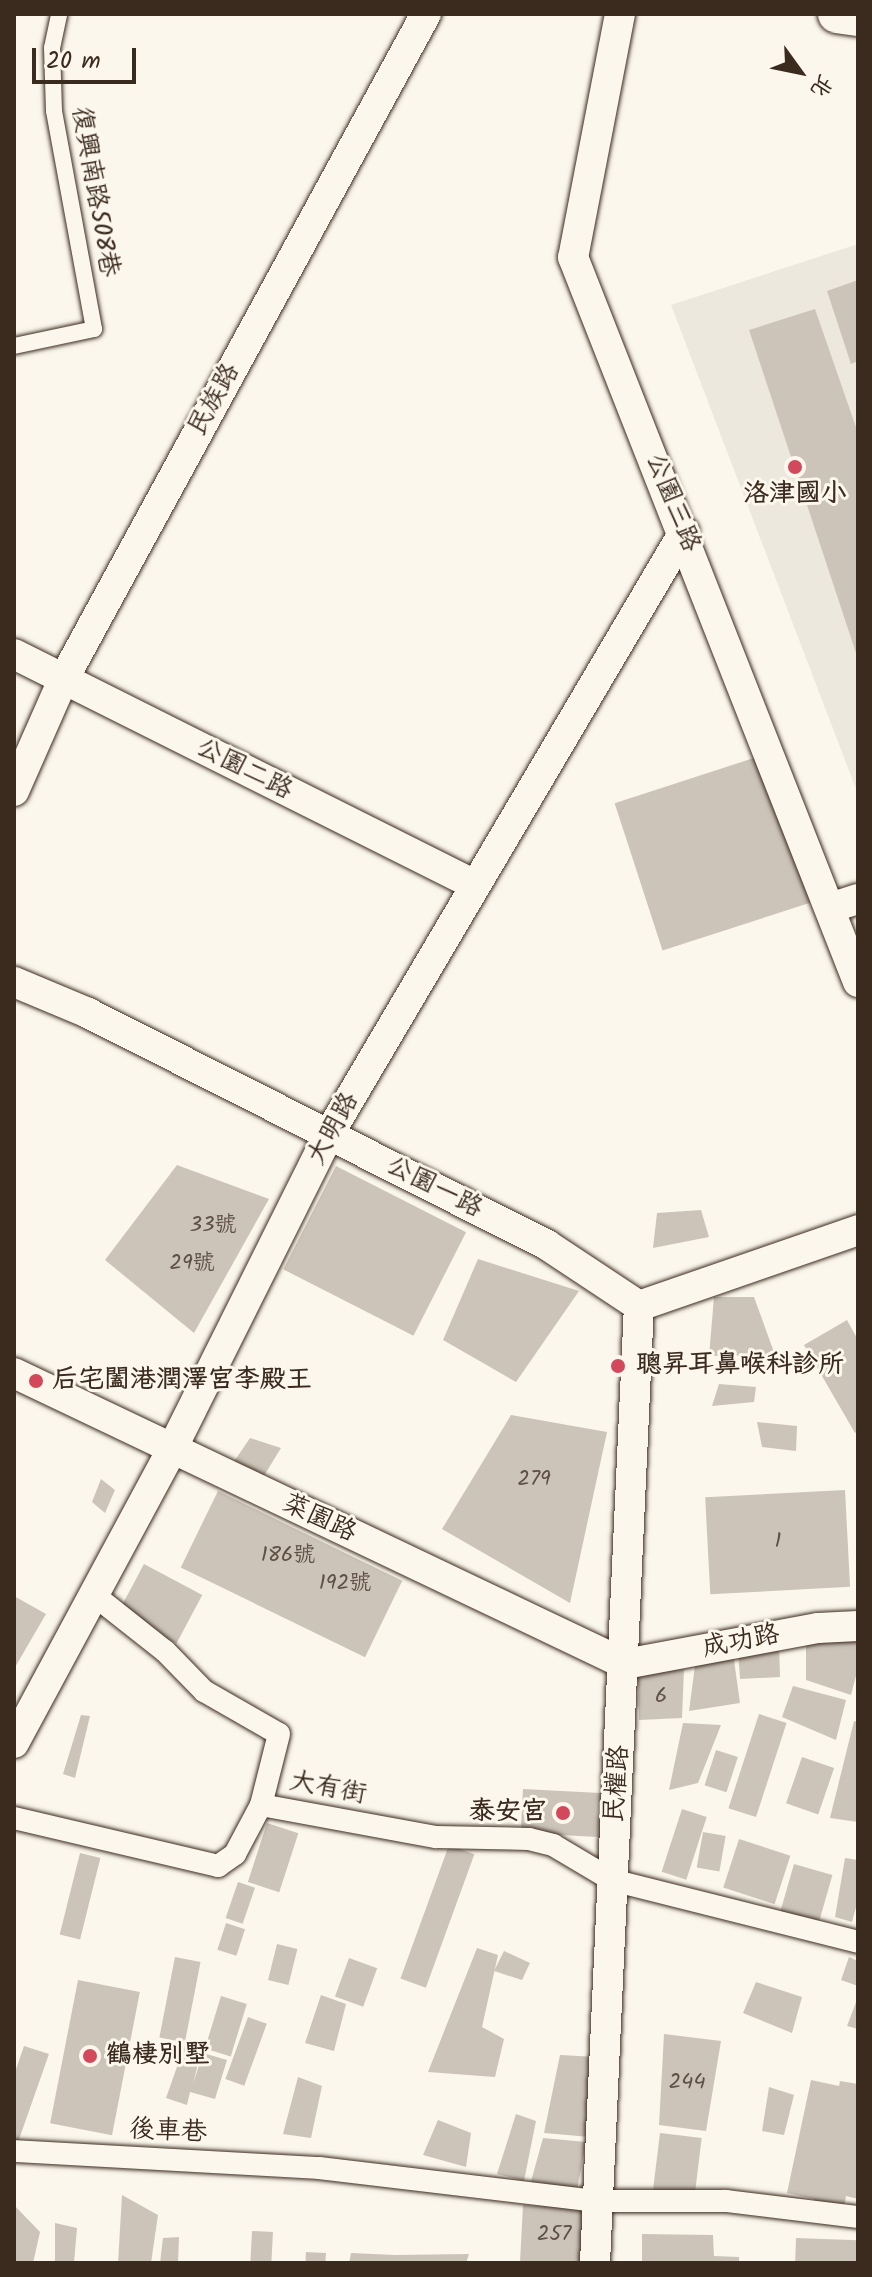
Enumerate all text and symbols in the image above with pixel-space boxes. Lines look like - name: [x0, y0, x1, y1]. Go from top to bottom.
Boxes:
- scale bar: [36, 32, 140, 82]
- north arrow: [760, 32, 840, 112]
- text: 20 m: [46, 42, 101, 81]
- text: 北: [800, 67, 841, 104]
- street label: 復興南路508巷: [64, 104, 124, 280]
- street label: 民族路: [182, 358, 248, 442]
- street label: 公園三路: [638, 449, 706, 557]
- marker: 洛津國小: [786, 458, 804, 476]
- place label: 洛津國小: [743, 479, 847, 511]
- street label: 公園二路: [191, 732, 297, 808]
- street label: 大明路: [301, 1087, 367, 1171]
- street label: 公園一路: [381, 1150, 487, 1226]
- house number: 33號: [189, 1213, 237, 1239]
- house number: 29號: [169, 1251, 215, 1277]
- place label: 聰昇耳鼻喉科診所: [636, 1350, 844, 1382]
- marker: 聰昇耳鼻喉科診所: [607, 1355, 629, 1377]
- place label: 后宅闔港潤澤宮李殿王: [52, 1365, 312, 1397]
- marker: 后宅闔港潤澤宮李殿王: [27, 1372, 45, 1390]
- house number: 279: [517, 1467, 551, 1493]
- street label: 菜園路: [277, 1488, 361, 1550]
- house number: 1: [775, 1529, 781, 1555]
- house number: 186號: [261, 1543, 315, 1569]
- house number: 192號: [319, 1571, 371, 1597]
- street label: 成功路: [700, 1619, 782, 1665]
- house number: 6: [655, 1684, 667, 1710]
- street label: 民權路: [600, 1744, 636, 1824]
- street label: 大有街: [287, 1766, 369, 1812]
- place label: 泰安宮: [469, 1797, 547, 1829]
- marker: 泰安宮: [554, 1804, 572, 1822]
- place label: 鶴棲別墅: [106, 2040, 210, 2072]
- marker: 鶴棲別墅: [81, 2047, 99, 2065]
- house number: 244: [668, 2070, 706, 2096]
- street label: 後車巷: [128, 2114, 208, 2150]
- house number: 257: [537, 2222, 571, 2248]

